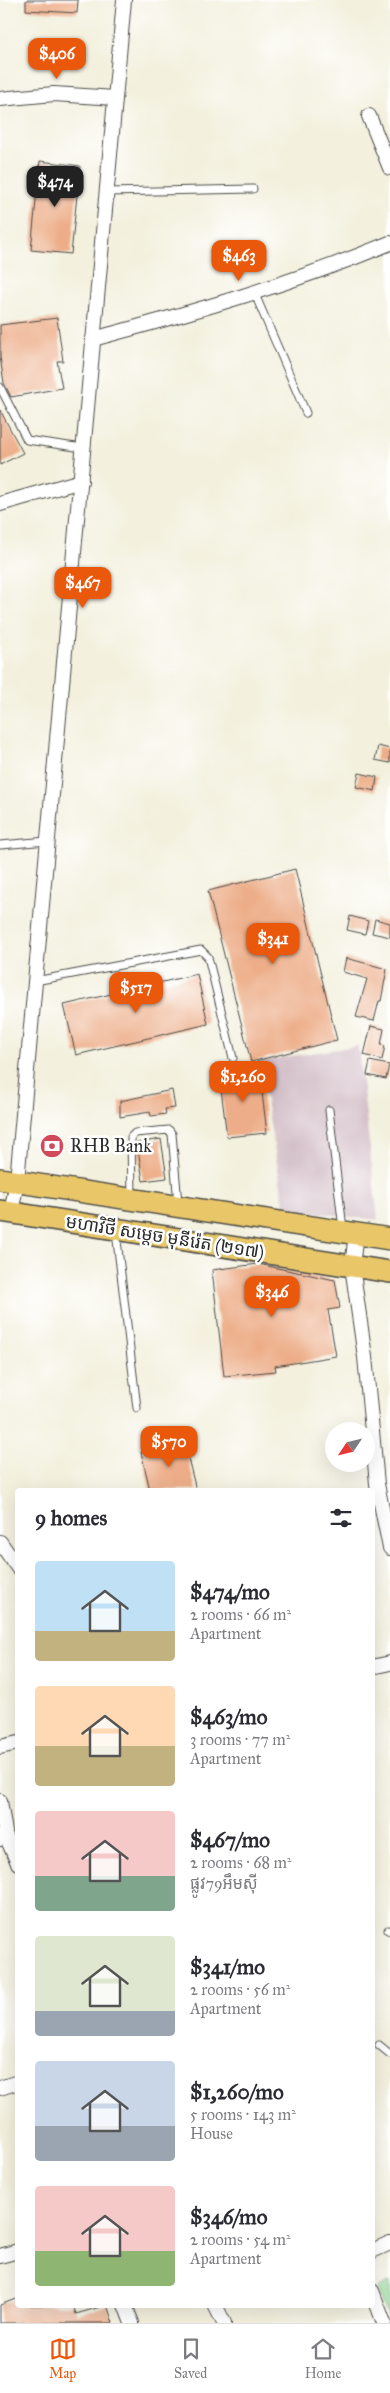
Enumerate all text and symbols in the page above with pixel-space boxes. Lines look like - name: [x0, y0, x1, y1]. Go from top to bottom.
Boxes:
- pin: $406: [27, 38, 87, 80]
- text: $406: [39, 44, 75, 63]
- pin: $474: [25, 166, 85, 208]
- text: $474: [38, 172, 72, 191]
- pin: $463: [209, 240, 269, 282]
- text: $463: [222, 246, 256, 265]
- pin: $467: [53, 566, 113, 609]
- text: $467: [65, 573, 101, 592]
- pin: $341: [243, 922, 303, 965]
- text: $341: [257, 929, 289, 948]
- pin: $517: [106, 972, 166, 1014]
- text: $517: [120, 978, 152, 997]
- pin: $1,260: [202, 1060, 284, 1103]
- text: $1,260: [220, 1067, 266, 1086]
- bank icon: RHB Bank: [39, 1133, 65, 1159]
- place label: RHB Bank: [70, 1135, 152, 1157]
- street label: មហាវិថី សម្តេច មុនីរ៉េត (២១៧): [64, 1210, 266, 1265]
- pin: $346: [242, 1276, 302, 1318]
- text: $346: [255, 1282, 289, 1301]
- north arrow: [325, 1422, 375, 1472]
- map controls: [325, 1422, 375, 1472]
- pin: $570: [139, 1426, 199, 1468]
- text: $570: [152, 1432, 186, 1451]
- icon: filters: [327, 1504, 355, 1532]
- text: 9 homes: [35, 1505, 107, 1531]
- text: $474/mo: [190, 1579, 270, 1605]
- icon: home: [75, 1581, 135, 1641]
- text: 2 rooms · 66 m²: [190, 1605, 291, 1624]
- text: Apartment: [190, 1624, 262, 1643]
- text: $463/mo: [190, 1704, 267, 1730]
- icon: home: [75, 1706, 135, 1766]
- text: 3 rooms · 77 m²: [190, 1730, 290, 1749]
- text: Apartment: [190, 1749, 262, 1768]
- text: $467/mo: [190, 1827, 270, 1853]
- icon: home: [75, 1831, 135, 1891]
- text: 2 rooms · 68 m²: [190, 1853, 291, 1872]
- text: ផ្លូវ79អឹមស៊ី: [190, 1874, 258, 1893]
- text: $341/mo: [190, 1954, 265, 1980]
- icon: home: [75, 1956, 135, 2016]
- text: 2 rooms · 56 m²: [190, 1980, 290, 1999]
- text: Apartment: [190, 1999, 262, 2018]
- text: $1,260/mo: [190, 2079, 284, 2105]
- icon: home: [75, 2081, 135, 2141]
- text: 5 rooms · 143 m²: [190, 2105, 296, 2124]
- text: House: [190, 2124, 233, 2143]
- text: $346/mo: [190, 2204, 267, 2230]
- icon: home: [75, 2206, 135, 2266]
- text: 2 rooms · 54 m²: [190, 2230, 291, 2249]
- text: Apartment: [190, 2249, 262, 2268]
- tab: Map: [49, 2335, 77, 2382]
- tab: Saved: [174, 2335, 207, 2382]
- tab: Home: [305, 2335, 341, 2382]

